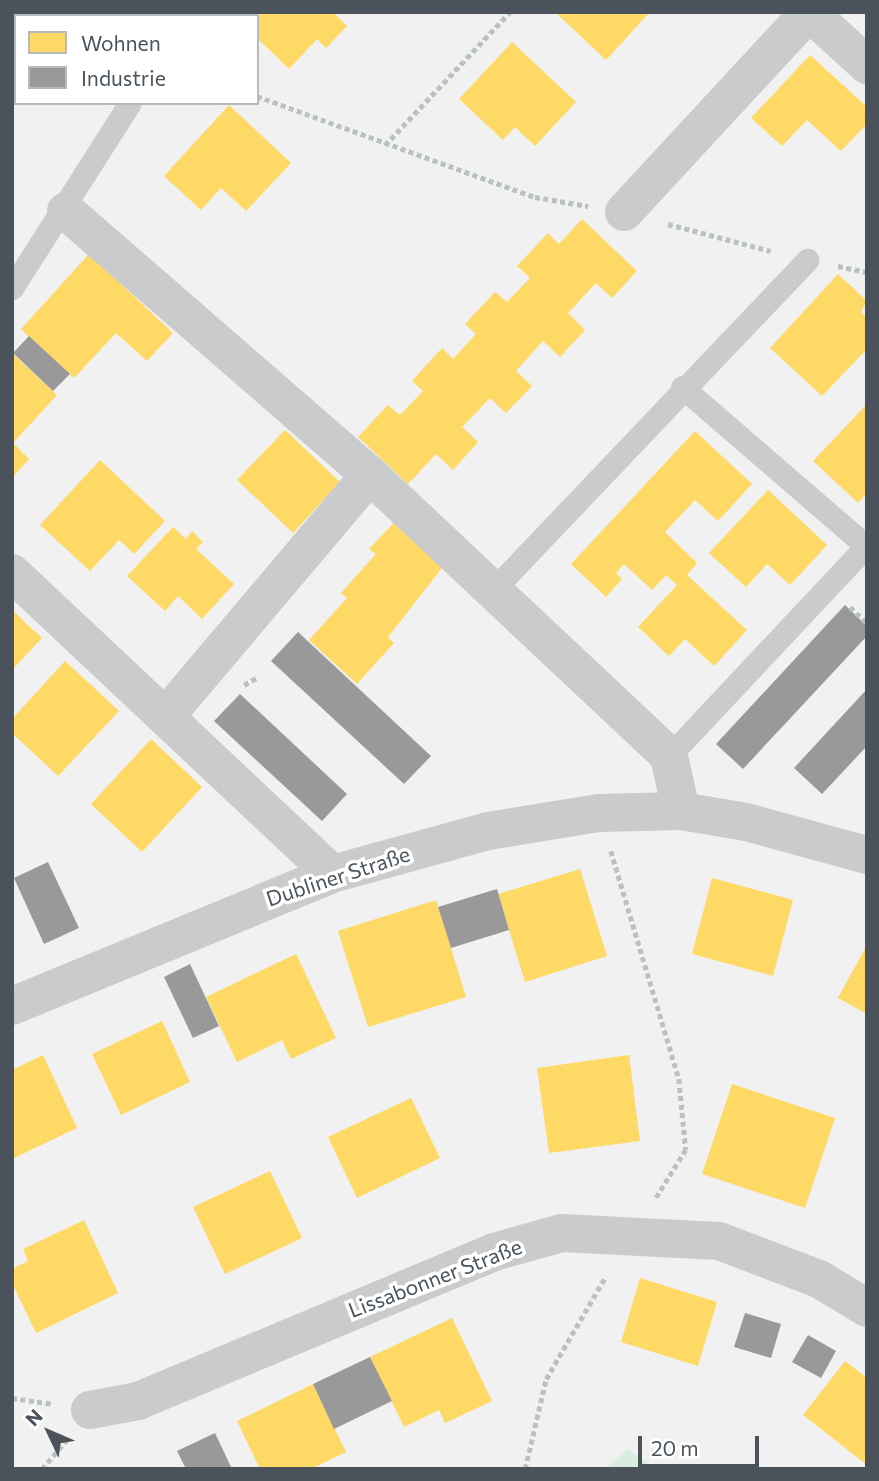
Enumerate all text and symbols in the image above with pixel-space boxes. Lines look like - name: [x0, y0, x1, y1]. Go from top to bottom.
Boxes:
- legend: [14, 14, 259, 105]
- text: Wohnen: [81, 30, 161, 55]
- text: Industrie: [81, 65, 166, 90]
- street label: Dubliner Straße: [263, 841, 413, 911]
- street label: Lissabonner Straße: [345, 1233, 525, 1323]
- north arrow: [14, 1397, 84, 1467]
- text: N: [20, 1404, 47, 1430]
- scale bar: [641, 1422, 762, 1466]
- text: 20 m: [651, 1435, 699, 1460]

